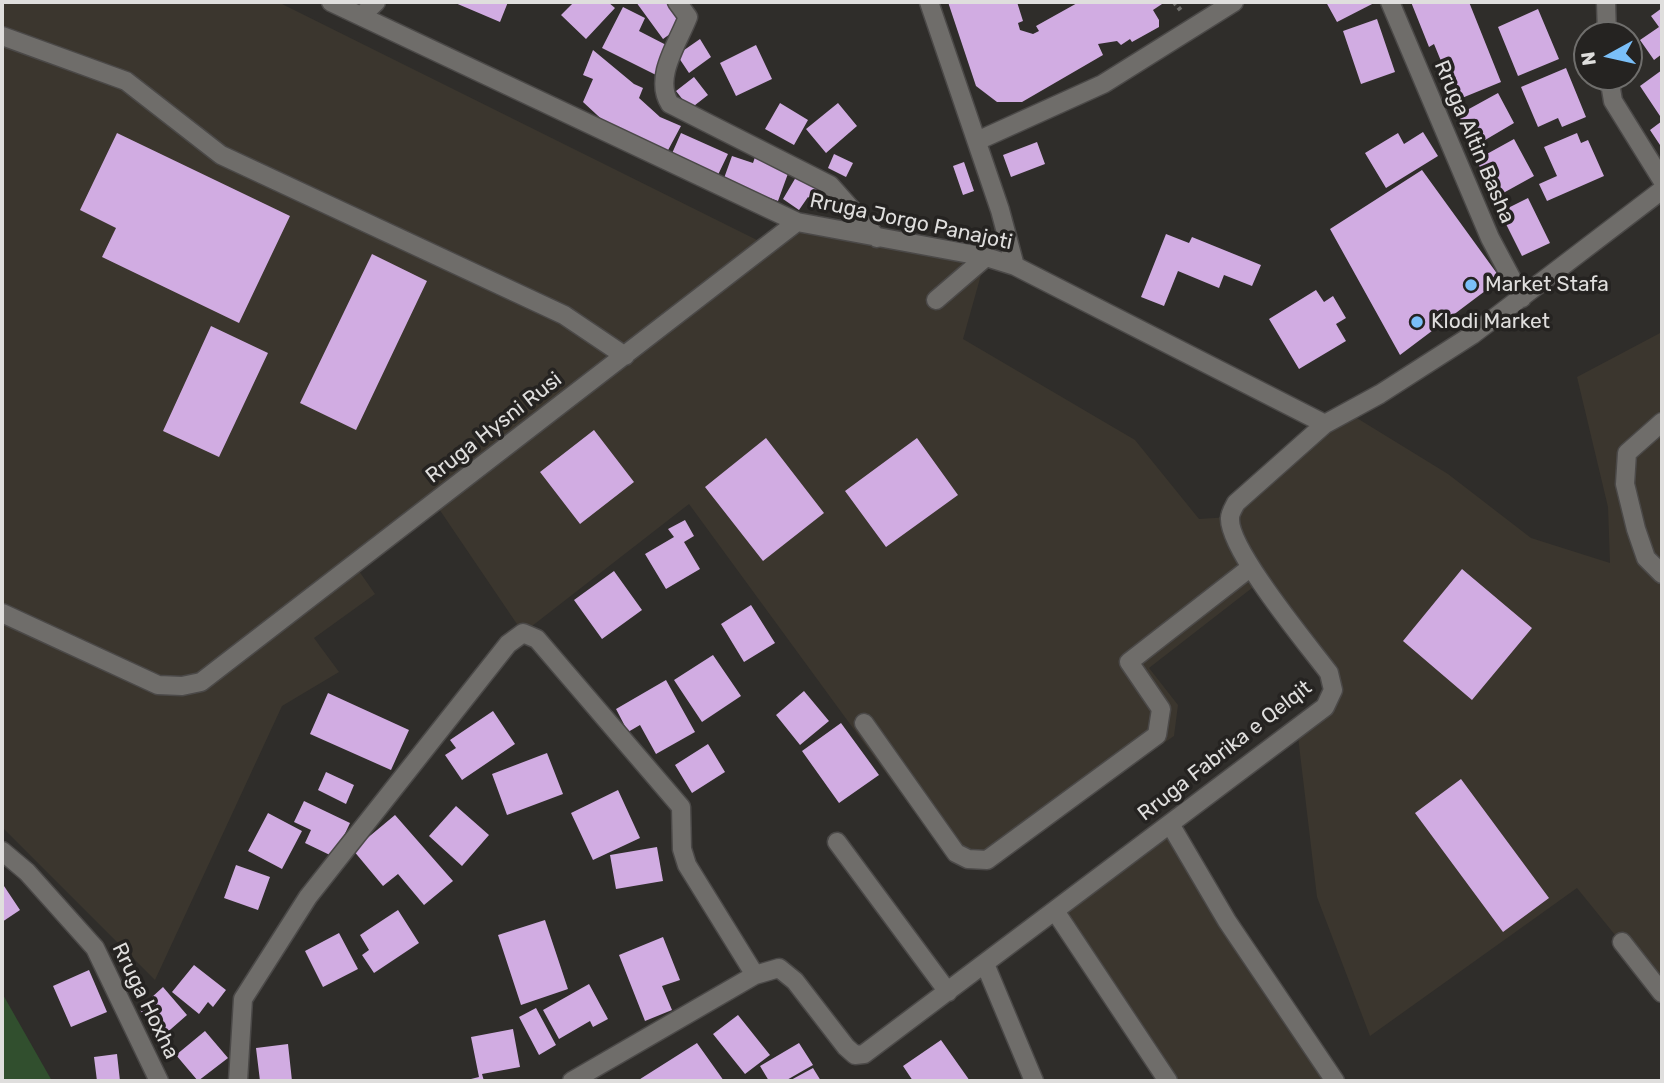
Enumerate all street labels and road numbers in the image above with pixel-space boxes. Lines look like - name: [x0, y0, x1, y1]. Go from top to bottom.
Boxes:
- street label: Rruga Altin Basha: [1428, 57, 1520, 227]
- street label: Rruga Jorgo Panajoti: [807, 188, 1015, 256]
- street label: Rruga Hysni Rusi: [421, 367, 567, 489]
- street label: Rruga Fabrika e Qelqit: [1133, 675, 1317, 827]
- street label: Rruga Hoxha: [106, 939, 184, 1063]

